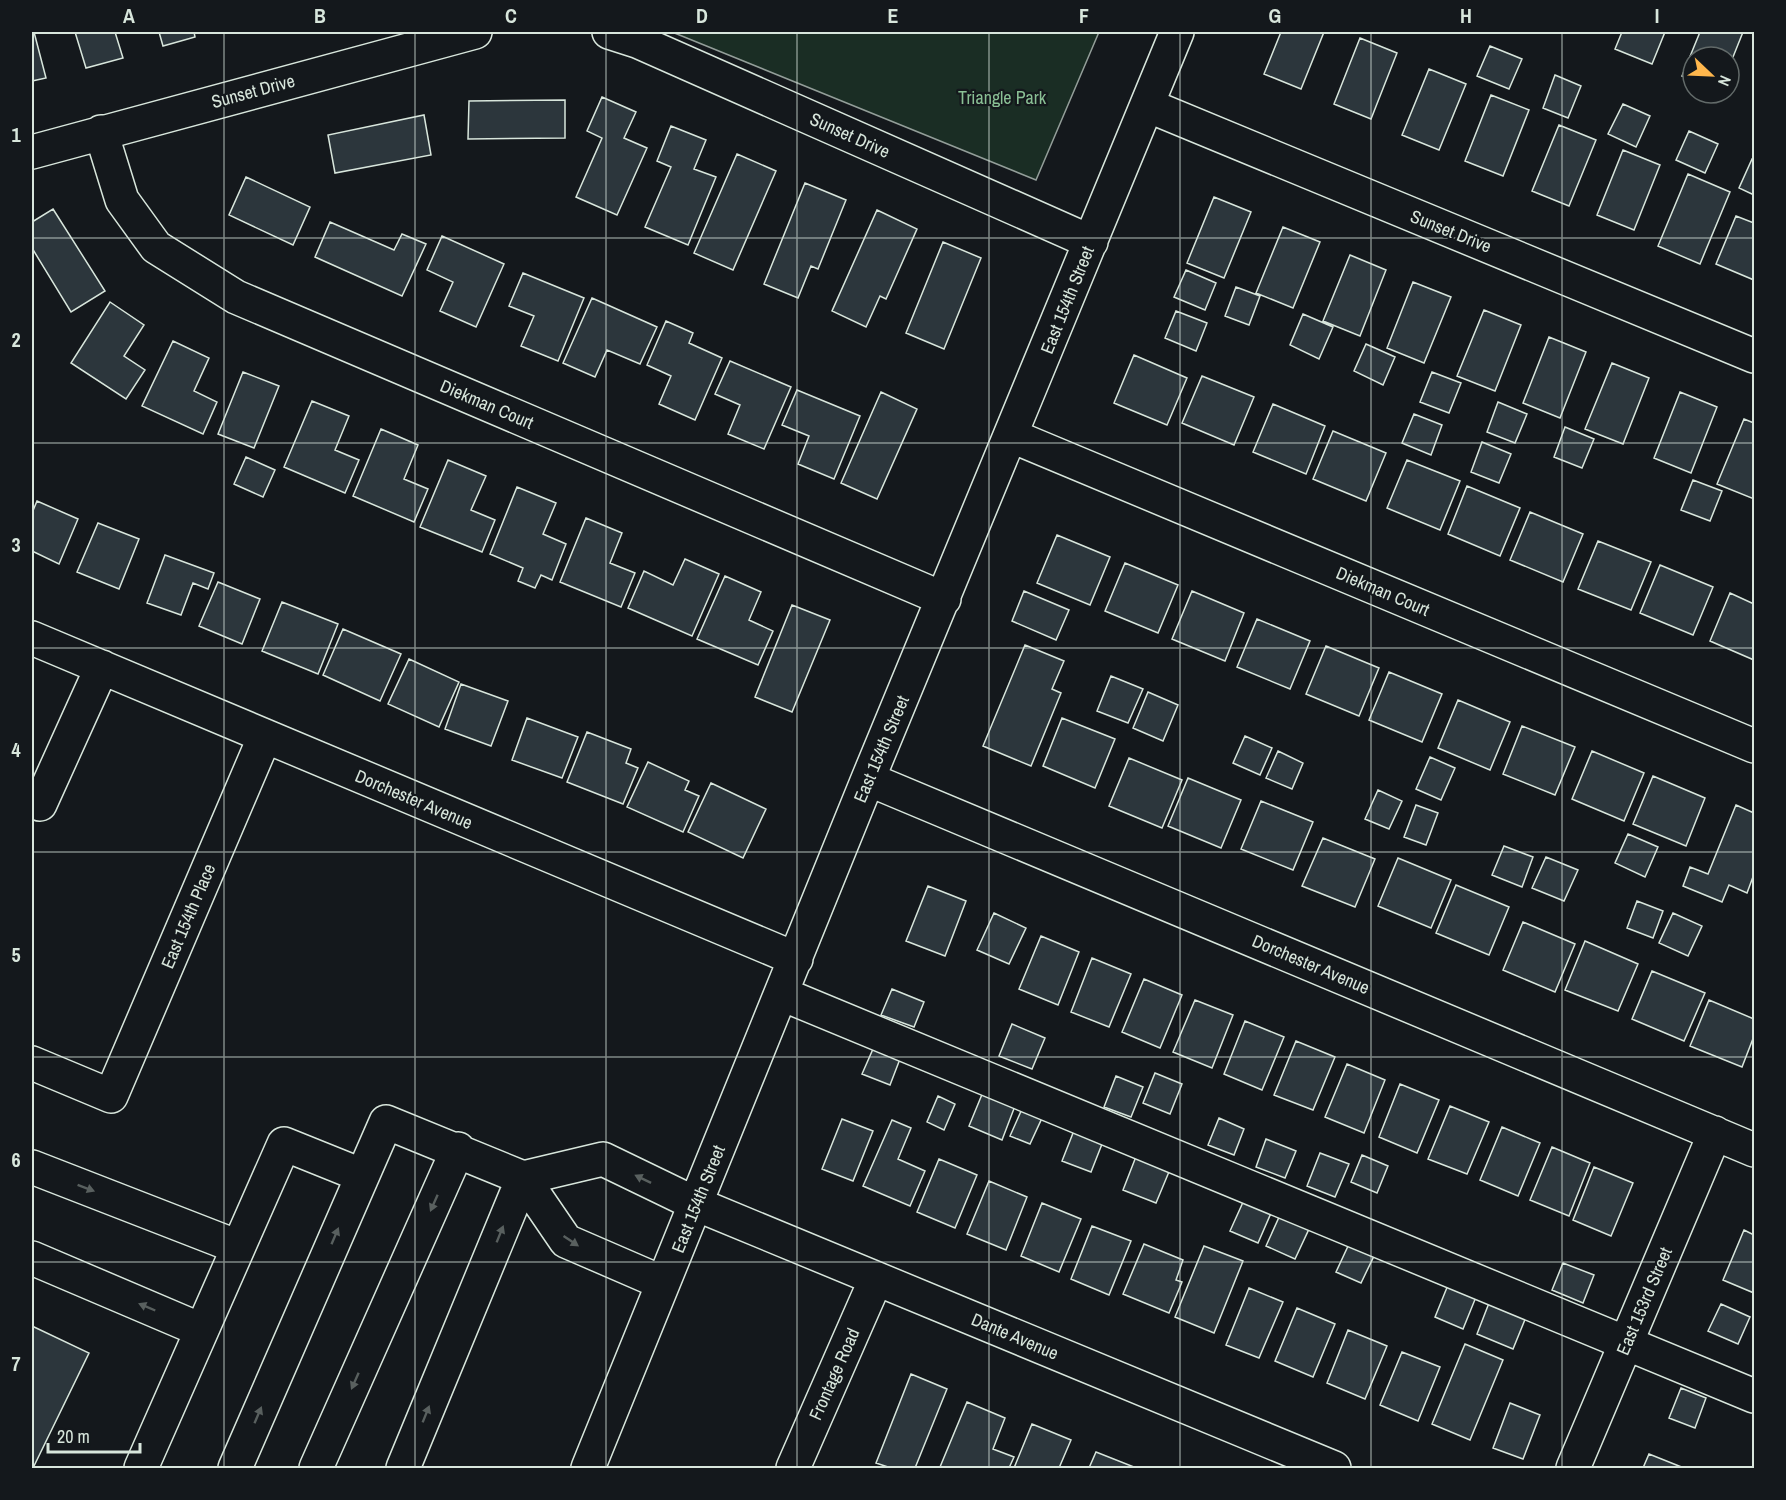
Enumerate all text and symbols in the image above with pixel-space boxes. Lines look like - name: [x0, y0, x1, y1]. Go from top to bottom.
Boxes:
- text: A: [123, 2, 135, 29]
- text: B: [314, 2, 326, 29]
- text: C: [505, 2, 517, 29]
- text: D: [696, 2, 708, 29]
- text: E: [888, 2, 899, 29]
- text: F: [1079, 2, 1089, 29]
- text: G: [1269, 2, 1281, 29]
- text: H: [1460, 2, 1472, 29]
- text: I: [1655, 2, 1659, 29]
- north arrow: [1681, 45, 1741, 105]
- street label: Sunset Drive: [209, 68, 297, 114]
- text: N: [1713, 72, 1737, 90]
- park label: Triangle Park: [958, 85, 1047, 110]
- street label: Sunset Drive: [806, 106, 894, 164]
- text: 1: [11, 121, 21, 148]
- street label: Sunset Drive: [1407, 203, 1495, 259]
- street label: East 154th Street: [1034, 242, 1100, 358]
- text: 2: [11, 326, 21, 353]
- street label: Diekman Court: [436, 373, 538, 435]
- text: 3: [11, 531, 21, 558]
- street label: Diekman Court: [1332, 560, 1434, 622]
- street label: East 154th Street: [847, 692, 915, 806]
- text: 4: [11, 736, 21, 763]
- street label: Dorchester Avenue: [351, 763, 477, 835]
- street label: East 154th Place: [155, 860, 221, 972]
- street label: Dorchester Avenue: [1248, 928, 1374, 1000]
- text: 5: [11, 941, 21, 968]
- street label: East 154th Street: [665, 1141, 731, 1257]
- text: 6: [11, 1146, 21, 1173]
- one-way arrow: [635, 1174, 652, 1183]
- one-way arrow: [77, 1184, 95, 1193]
- one-way arrow: [429, 1194, 439, 1212]
- one-way arrow: [496, 1225, 505, 1243]
- one-way arrow: [330, 1226, 340, 1244]
- one-way arrow: [562, 1235, 579, 1246]
- street label: East 153rd Street: [1610, 1243, 1678, 1359]
- one-way arrow: [138, 1302, 156, 1311]
- street label: Dante Avenue: [968, 1306, 1062, 1366]
- street label: Frontage Road: [803, 1324, 865, 1424]
- text: 7: [11, 1350, 21, 1377]
- one-way arrow: [349, 1372, 359, 1390]
- one-way arrow: [253, 1405, 263, 1423]
- one-way arrow: [421, 1405, 431, 1423]
- scale bar: [48, 1416, 140, 1454]
- text: 20 m: [57, 1424, 90, 1449]

